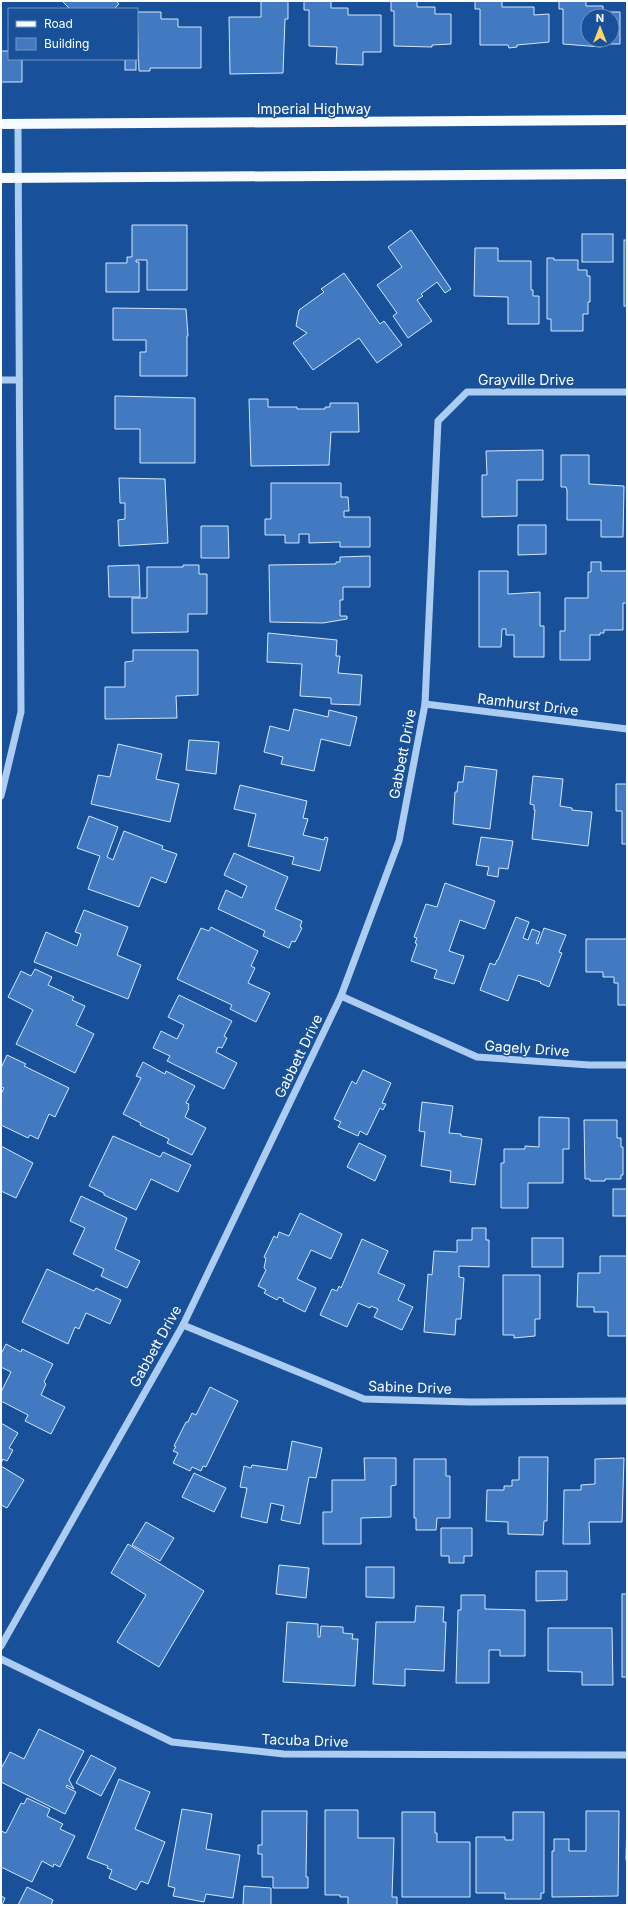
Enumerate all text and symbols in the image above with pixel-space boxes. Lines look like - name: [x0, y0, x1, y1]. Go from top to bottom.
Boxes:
- legend: [8, 8, 138, 60]
- north arrow: [580, 8, 620, 48]
- text: N: [596, 11, 604, 25]
- text: Road: [44, 16, 73, 31]
- text: Building: [44, 36, 89, 51]
- street label: Imperial Highway: [257, 100, 371, 117]
- street label: Grayville Drive: [478, 371, 574, 388]
- street label: Ramhurst Drive: [477, 689, 579, 719]
- street label: Gabbett Drive: [385, 708, 419, 800]
- street label: Gabbett Drive: [270, 1011, 326, 1101]
- street label: Gagely Drive: [484, 1037, 570, 1059]
- street label: Gabbett Drive: [125, 1302, 185, 1390]
- street label: Sabine Drive: [368, 1377, 452, 1397]
- street label: Tacuba Drive: [261, 1730, 349, 1750]

